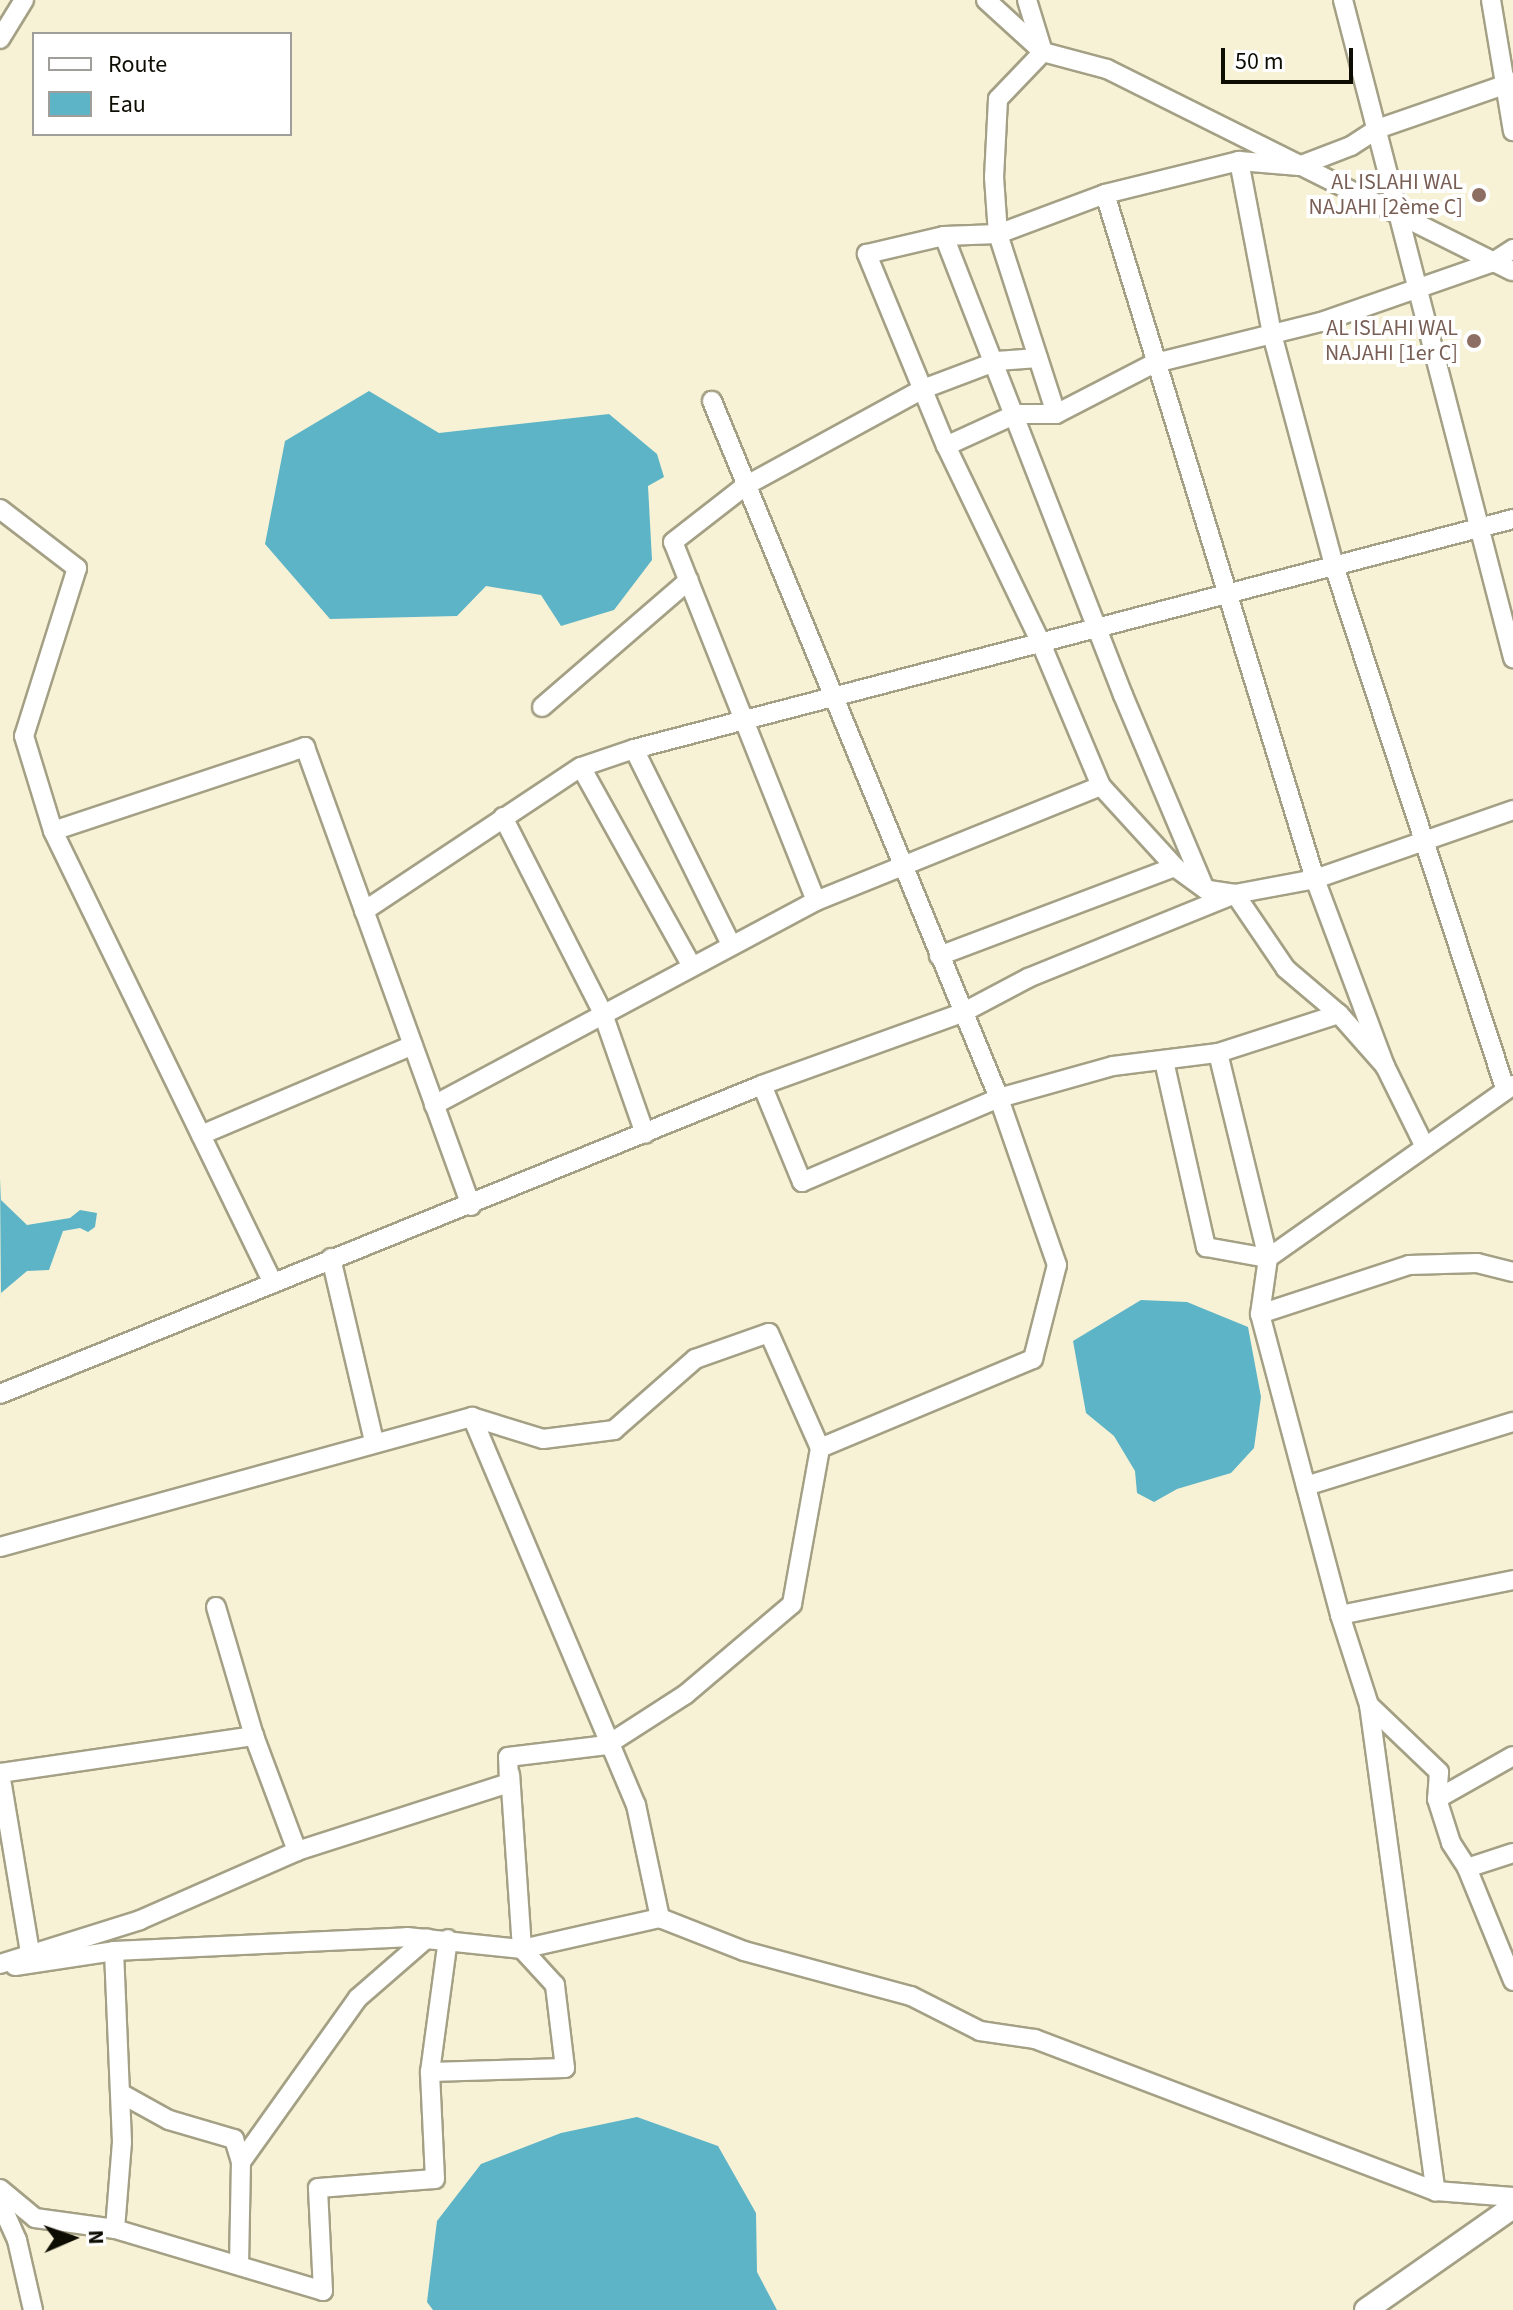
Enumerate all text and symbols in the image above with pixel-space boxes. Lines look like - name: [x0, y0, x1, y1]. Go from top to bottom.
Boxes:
- legend: [32, 32, 292, 136]
- scale bar: [1225, 32, 1357, 82]
- text: 50 m: [1235, 44, 1284, 79]
- text: Route: [108, 47, 167, 82]
- text: Eau: [108, 87, 146, 122]
- place label: AL ISLAHI WAL NAJAHI [2ème C]: [1309, 169, 1463, 220]
- marker: AL ISLAHI WAL NAJAHI [2ème C]: [1470, 186, 1488, 204]
- place label: AL ISLAHI WAL NAJAHI [1er C]: [1325, 315, 1458, 366]
- marker: AL ISLAHI WAL NAJAHI [1er C]: [1465, 332, 1483, 350]
- north arrow: [32, 2198, 112, 2278]
- text: N: [80, 2229, 112, 2245]

